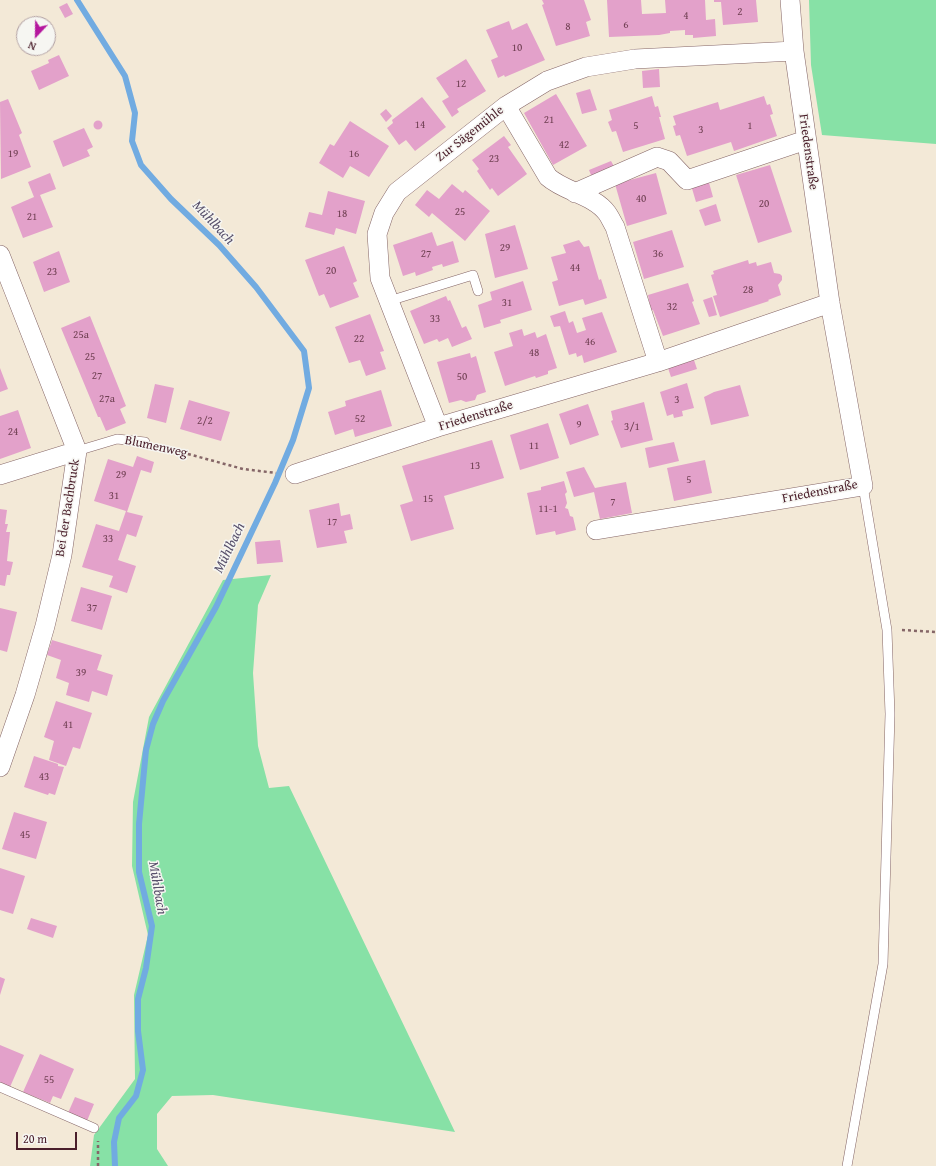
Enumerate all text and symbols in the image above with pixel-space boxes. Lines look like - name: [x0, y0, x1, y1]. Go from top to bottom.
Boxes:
- house number: 2: [737, 5, 743, 19]
- house number: 4: [683, 9, 689, 23]
- north arrow: [16, 16, 56, 56]
- house number: 6: [623, 18, 629, 32]
- house number: 8: [565, 20, 571, 34]
- text: N: [25, 37, 38, 55]
- house number: 10: [512, 41, 522, 55]
- house number: 12: [456, 77, 466, 91]
- street label: Zur Sägemühle: [433, 103, 507, 165]
- house number: 21: [544, 113, 554, 127]
- street label: Friedenstraße: [795, 113, 821, 191]
- house number: 14: [415, 118, 425, 132]
- house number: 5: [633, 119, 639, 133]
- house number: 1: [747, 119, 753, 133]
- house number: 3: [698, 123, 704, 137]
- house number: 42: [559, 138, 569, 152]
- house number: 19: [8, 147, 18, 161]
- house number: 16: [349, 147, 359, 161]
- house number: 23: [489, 152, 499, 166]
- house number: 40: [636, 192, 646, 206]
- house number: 20: [759, 197, 769, 211]
- water label: Mühlbach: [189, 198, 237, 248]
- house number: 25: [455, 205, 465, 219]
- house number: 18: [337, 207, 347, 221]
- house number: 21: [27, 210, 37, 224]
- house number: 29: [500, 241, 510, 255]
- house number: 27: [421, 247, 431, 261]
- house number: 36: [653, 247, 663, 261]
- house number: 44: [570, 261, 580, 275]
- house number: 20: [326, 264, 336, 278]
- house number: 23: [47, 265, 57, 279]
- house number: 28: [743, 283, 753, 297]
- house number: 31: [502, 296, 512, 310]
- house number: 32: [667, 300, 677, 314]
- house number: 33: [430, 312, 440, 326]
- house number: 25a: [73, 328, 89, 342]
- house number: 22: [354, 332, 364, 346]
- house number: 46: [585, 335, 595, 349]
- house number: 48: [529, 346, 539, 360]
- house number: 25: [85, 350, 95, 364]
- house number: 27: [92, 369, 102, 383]
- house number: 50: [457, 370, 467, 384]
- house number: 27a: [99, 392, 115, 406]
- house number: 3: [674, 393, 680, 407]
- street label: Friedenstraße: [437, 397, 515, 435]
- house number: 52: [355, 412, 365, 426]
- house number: 2/2: [197, 414, 213, 428]
- house number: 9: [576, 418, 582, 432]
- house number: 3/1: [624, 420, 640, 434]
- house number: 24: [8, 425, 18, 439]
- street label: Blumenweg: [123, 433, 189, 461]
- house number: 11: [529, 439, 539, 453]
- street label: Bei der Bachbruck: [53, 458, 83, 558]
- house number: 13: [470, 459, 480, 473]
- house number: 29: [116, 468, 126, 482]
- house number: 5: [686, 473, 692, 487]
- street label: Friedenstraße: [781, 477, 859, 507]
- house number: 31: [109, 489, 119, 503]
- house number: 15: [423, 492, 433, 506]
- house number: 7: [610, 495, 616, 509]
- house number: 11-1: [538, 502, 558, 516]
- house number: 17: [327, 515, 337, 529]
- water label: Mühlbach: [211, 520, 249, 576]
- house number: 33: [103, 532, 113, 546]
- house number: 37: [87, 601, 97, 615]
- house number: 39: [76, 666, 86, 680]
- house number: 41: [63, 718, 73, 732]
- house number: 43: [39, 770, 49, 784]
- house number: 45: [20, 828, 30, 842]
- water label: Mühlbach: [144, 860, 170, 916]
- house number: 55: [44, 1073, 54, 1087]
- scale bar: [18, 1124, 79, 1150]
- text: 20 m: [23, 1130, 47, 1147]

